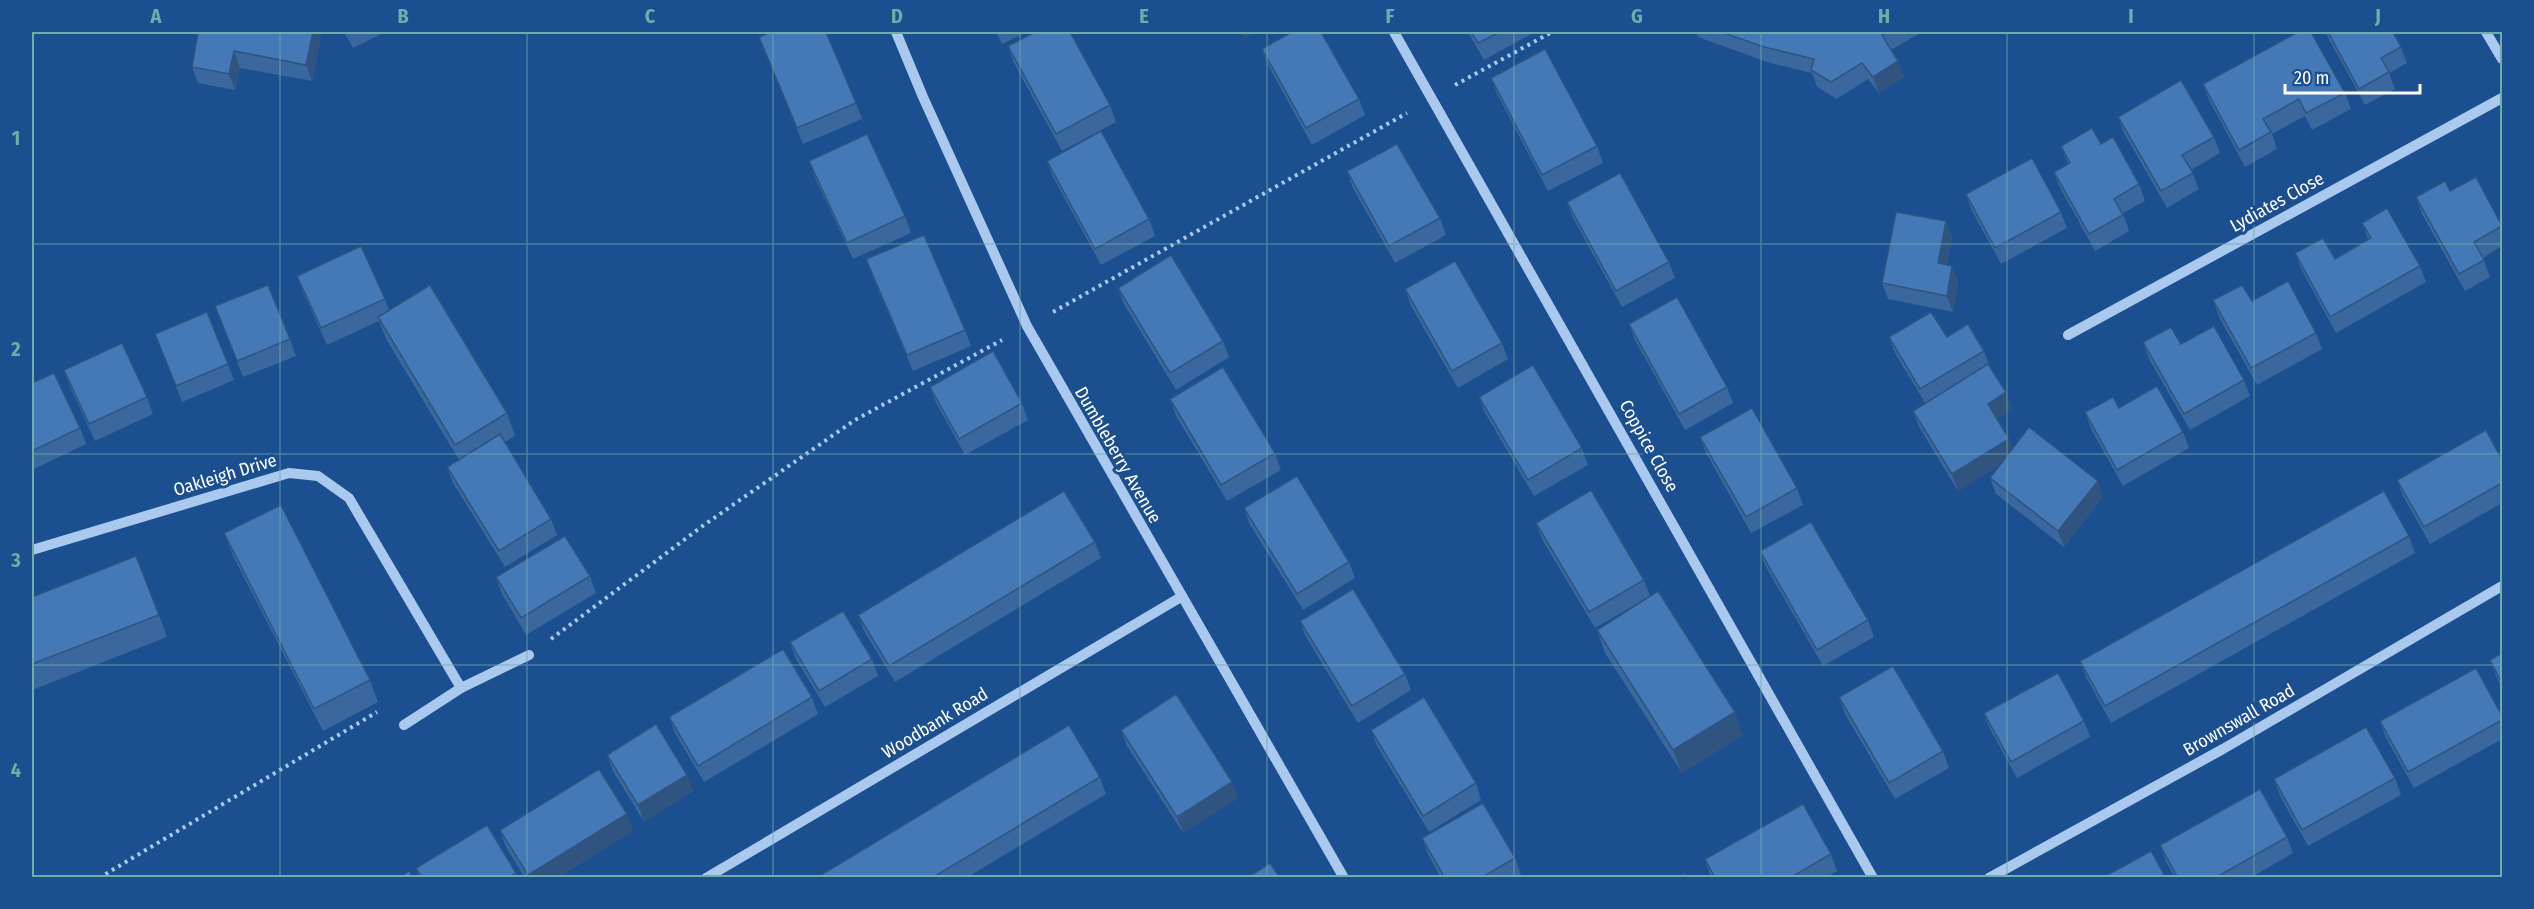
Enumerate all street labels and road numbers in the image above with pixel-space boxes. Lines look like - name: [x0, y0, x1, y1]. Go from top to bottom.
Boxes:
- street label: Lydiates Close: [2226, 167, 2328, 237]
- street label: Dumbleberry Avenue: [1070, 383, 1166, 527]
- street label: Coppice Close: [1615, 396, 1683, 496]
- street label: Oakleigh Drive: [171, 449, 279, 501]
- street label: Brownswall Road: [2179, 679, 2299, 761]
- street label: Woodbank Road: [878, 683, 992, 763]

